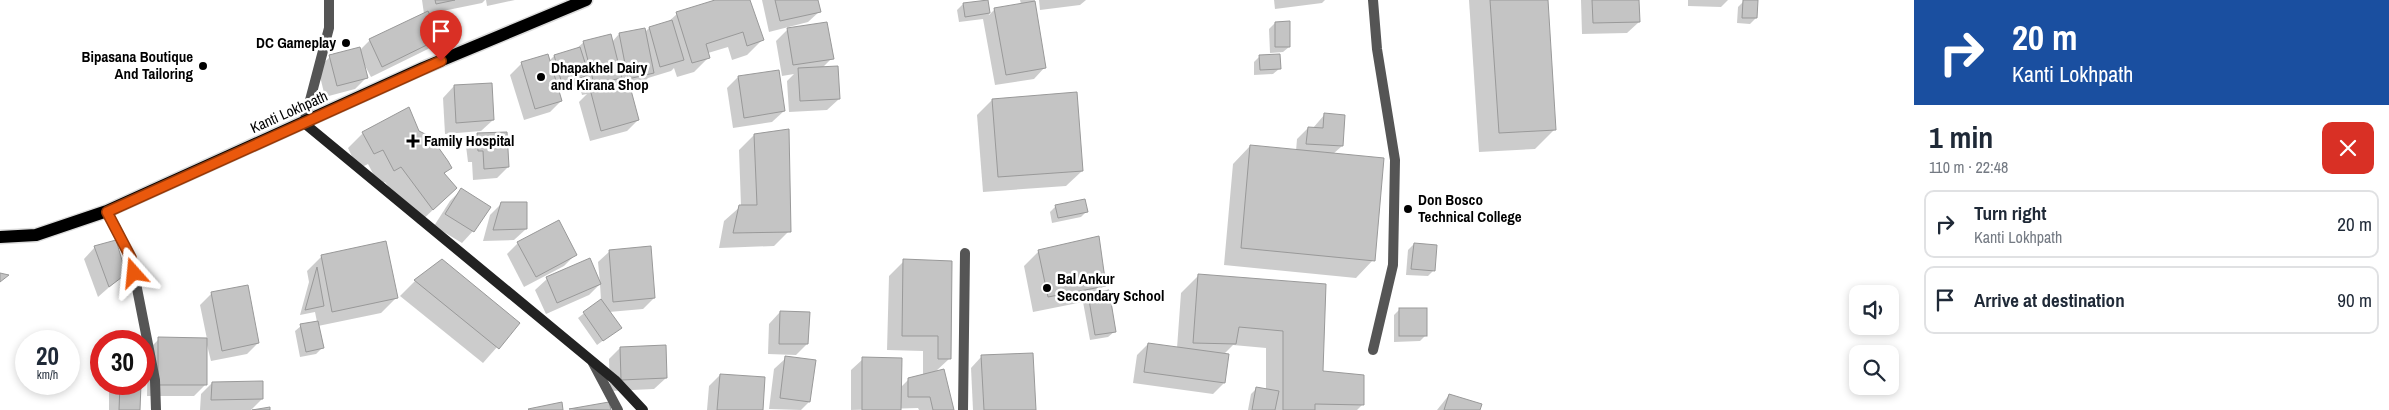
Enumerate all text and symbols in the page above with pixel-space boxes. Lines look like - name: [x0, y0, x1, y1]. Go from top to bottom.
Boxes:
- pin: [420, 10, 462, 61]
- text: 20 m: [2012, 14, 2077, 61]
- icon: arrive: [427, 17, 455, 45]
- icon: right: [1929, 20, 1994, 85]
- place label: DC Gameplay: [256, 32, 336, 53]
- marker: DC Gameplay: [340, 37, 352, 49]
- place label: Bipasana Boutique And Tailoring: [82, 46, 193, 84]
- place label: Dhapakhel Dairy and Kirana Shop: [551, 57, 649, 95]
- text: Kanti Lokhpath: [2012, 59, 2133, 89]
- marker: Bipasana Boutique And Tailoring: [197, 60, 209, 72]
- marker: Dhapakhel Dairy and Kirana Shop: [535, 71, 547, 83]
- street label: Kanti Lokhpath: [247, 85, 331, 138]
- text: 1 min: [1929, 117, 1993, 157]
- button: close: [2322, 122, 2374, 174]
- place label: Family Hospital: [424, 130, 514, 151]
- marker: Family Hospital: [406, 134, 420, 148]
- text: 110 m · 22:48: [1929, 156, 2008, 178]
- place label: Don Bosco Technical College: [1418, 189, 1522, 227]
- text: Turn right: [1974, 200, 2046, 226]
- marker: Don Bosco Technical College: [1402, 203, 1414, 215]
- icon: right: [1931, 210, 1959, 238]
- text: 20 m: [2337, 211, 2372, 237]
- text: Kanti Lokhpath: [1974, 226, 2062, 248]
- position arrow: [107, 246, 159, 298]
- place label: Bal Ankur Secondary School: [1057, 268, 1164, 306]
- marker: Bal Ankur Secondary School: [1041, 282, 1053, 294]
- map controls: [1849, 285, 1899, 395]
- button: sound: [1849, 285, 1899, 335]
- icon: arrive: [1931, 286, 1959, 314]
- text: Arrive at destination: [1974, 287, 2125, 313]
- text: 90 m: [2337, 287, 2372, 313]
- speed limit sign: 30: [90, 330, 155, 395]
- text: 20: [36, 339, 59, 373]
- button: search: [1849, 345, 1899, 395]
- text: km/h: [37, 367, 58, 383]

